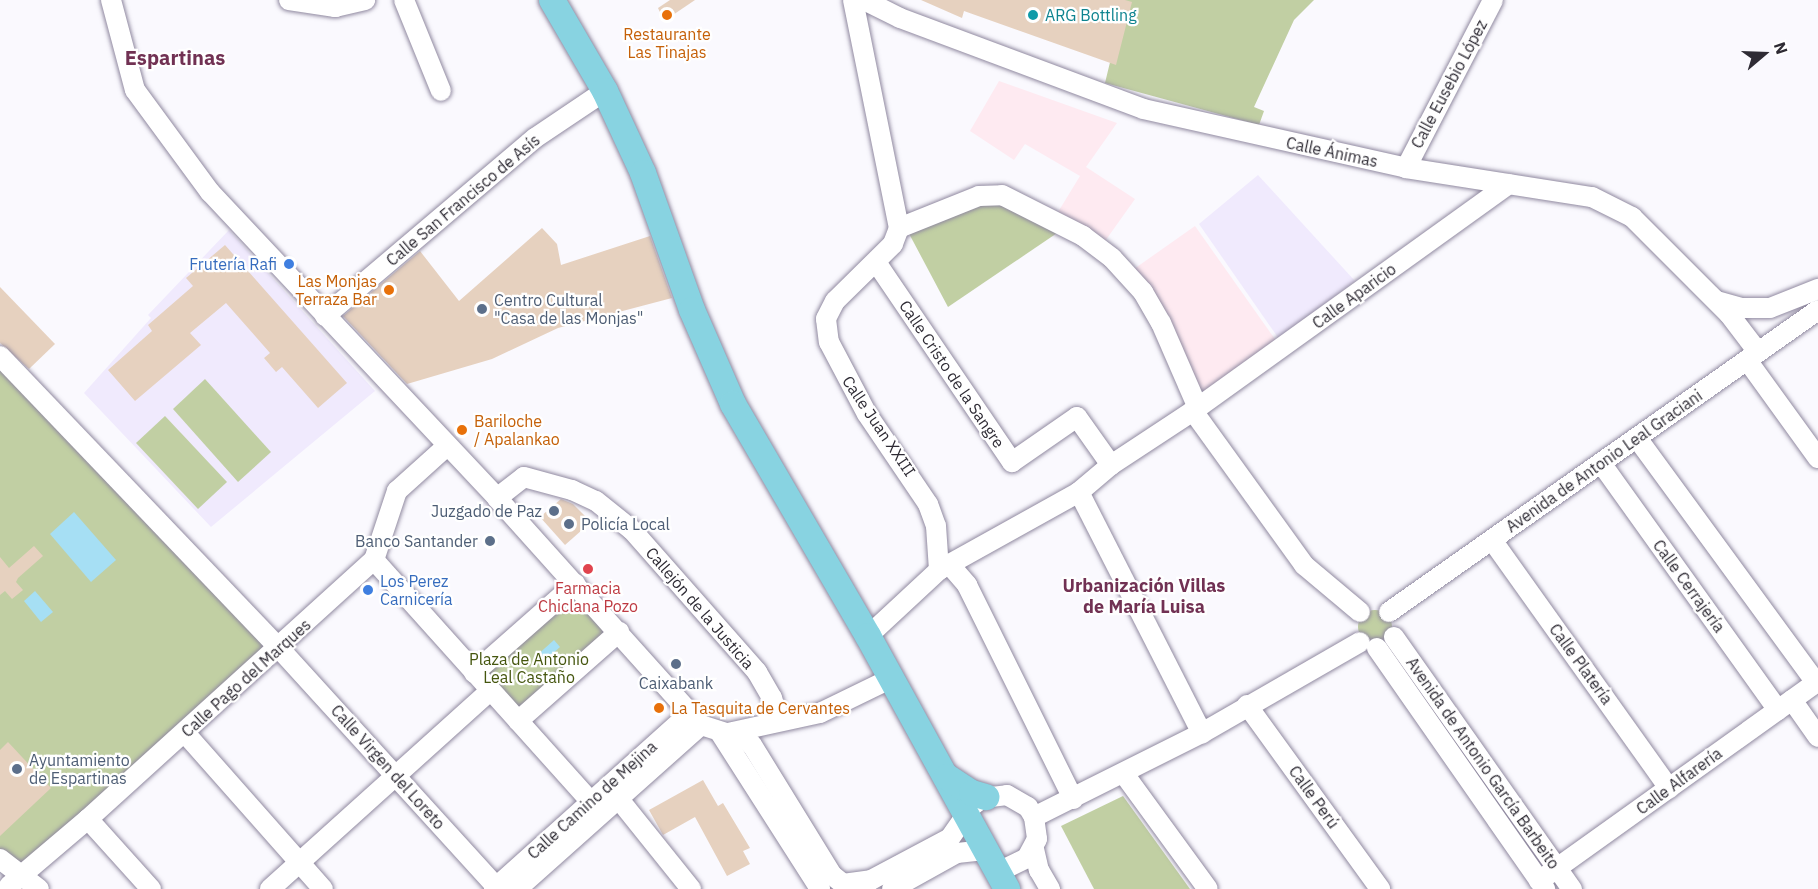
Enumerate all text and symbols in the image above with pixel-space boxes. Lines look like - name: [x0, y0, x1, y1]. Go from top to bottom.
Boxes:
- place label: ARG Bottling: [1045, 5, 1137, 25]
- marker: Restaurante Las Tinajas: [660, 8, 674, 22]
- marker: ARG Bottling: [1026, 8, 1040, 22]
- street label: Calle Eusebio López: [1407, 16, 1491, 152]
- place label: Restaurante Las Tinajas: [623, 24, 711, 62]
- north arrow: [1734, 24, 1794, 84]
- text: N: [1770, 39, 1792, 57]
- district label: Espartinas: [125, 45, 225, 69]
- street label: Calle San Francisco de Asís: [382, 130, 544, 270]
- street label: Calle Ánimas: [1284, 133, 1380, 171]
- place label: Frutería Rafi: [189, 254, 277, 274]
- marker: Frutería Rafi: [282, 257, 296, 271]
- street label: Calle Aparicio: [1308, 259, 1400, 333]
- place label: Las Monjas Terraza Bar: [295, 271, 377, 309]
- marker: Las Monjas Terraza Bar: [382, 283, 396, 297]
- place label: Centro Cultural "Casa de las Monjas": [494, 290, 643, 328]
- street label: Calle Cristo de la Sangre: [895, 297, 1009, 451]
- marker: Centro Cultural "Casa de las Monjas": [475, 302, 489, 316]
- street label: Calle Juan XXIII: [838, 372, 920, 480]
- street label: Avenida de Antonio Leal Graciani: [1502, 386, 1706, 536]
- place label: Bariloche / Apalankao: [474, 411, 560, 449]
- marker: Bariloche / Apalankao: [455, 423, 469, 437]
- place label: Juzgado de Paz: [431, 501, 542, 521]
- marker: Juzgado de Paz: [547, 504, 561, 518]
- place label: Policía Local: [581, 514, 670, 534]
- marker: Policía Local: [562, 517, 576, 531]
- place label: Banco Santander: [355, 531, 478, 551]
- marker: Banco Santander: [483, 534, 497, 548]
- street label: Calle Cerrajería: [1649, 536, 1729, 636]
- street label: Callejón de la Justicia: [642, 543, 758, 673]
- marker: Farmacia Chiclana Pozo: [581, 562, 595, 576]
- place label: Los Perez Carnicería: [380, 571, 453, 609]
- district label: Urbanización Villas de María Luisa: [1063, 576, 1225, 618]
- place label: Farmacia Chiclana Pozo: [538, 578, 638, 616]
- marker: Los Perez Carnicería: [361, 583, 375, 597]
- street label: Calle Pago del Marques: [177, 615, 315, 741]
- street label: Calle Platería: [1545, 620, 1617, 708]
- park label: Plaza de Antonio Leal Castaño: [469, 649, 589, 687]
- street label: Avenida de Antonio García Barbeito: [1402, 653, 1564, 873]
- marker: Caixabank: [669, 657, 683, 671]
- place label: Caixabank: [639, 673, 713, 693]
- place label: La Tasquita de Cervantes: [671, 698, 850, 718]
- street label: Calle Virgen del Loreto: [327, 701, 449, 833]
- marker: La Tasquita de Cervantes: [652, 701, 666, 715]
- street label: Calle Camino de Mejina: [523, 737, 661, 863]
- street label: Calle Alfarería: [1633, 744, 1725, 818]
- place label: Ayuntamiento de Espartinas: [29, 750, 130, 788]
- marker: Ayuntamiento de Espartinas: [10, 762, 24, 776]
- street label: Calle Perú: [1285, 762, 1343, 832]

